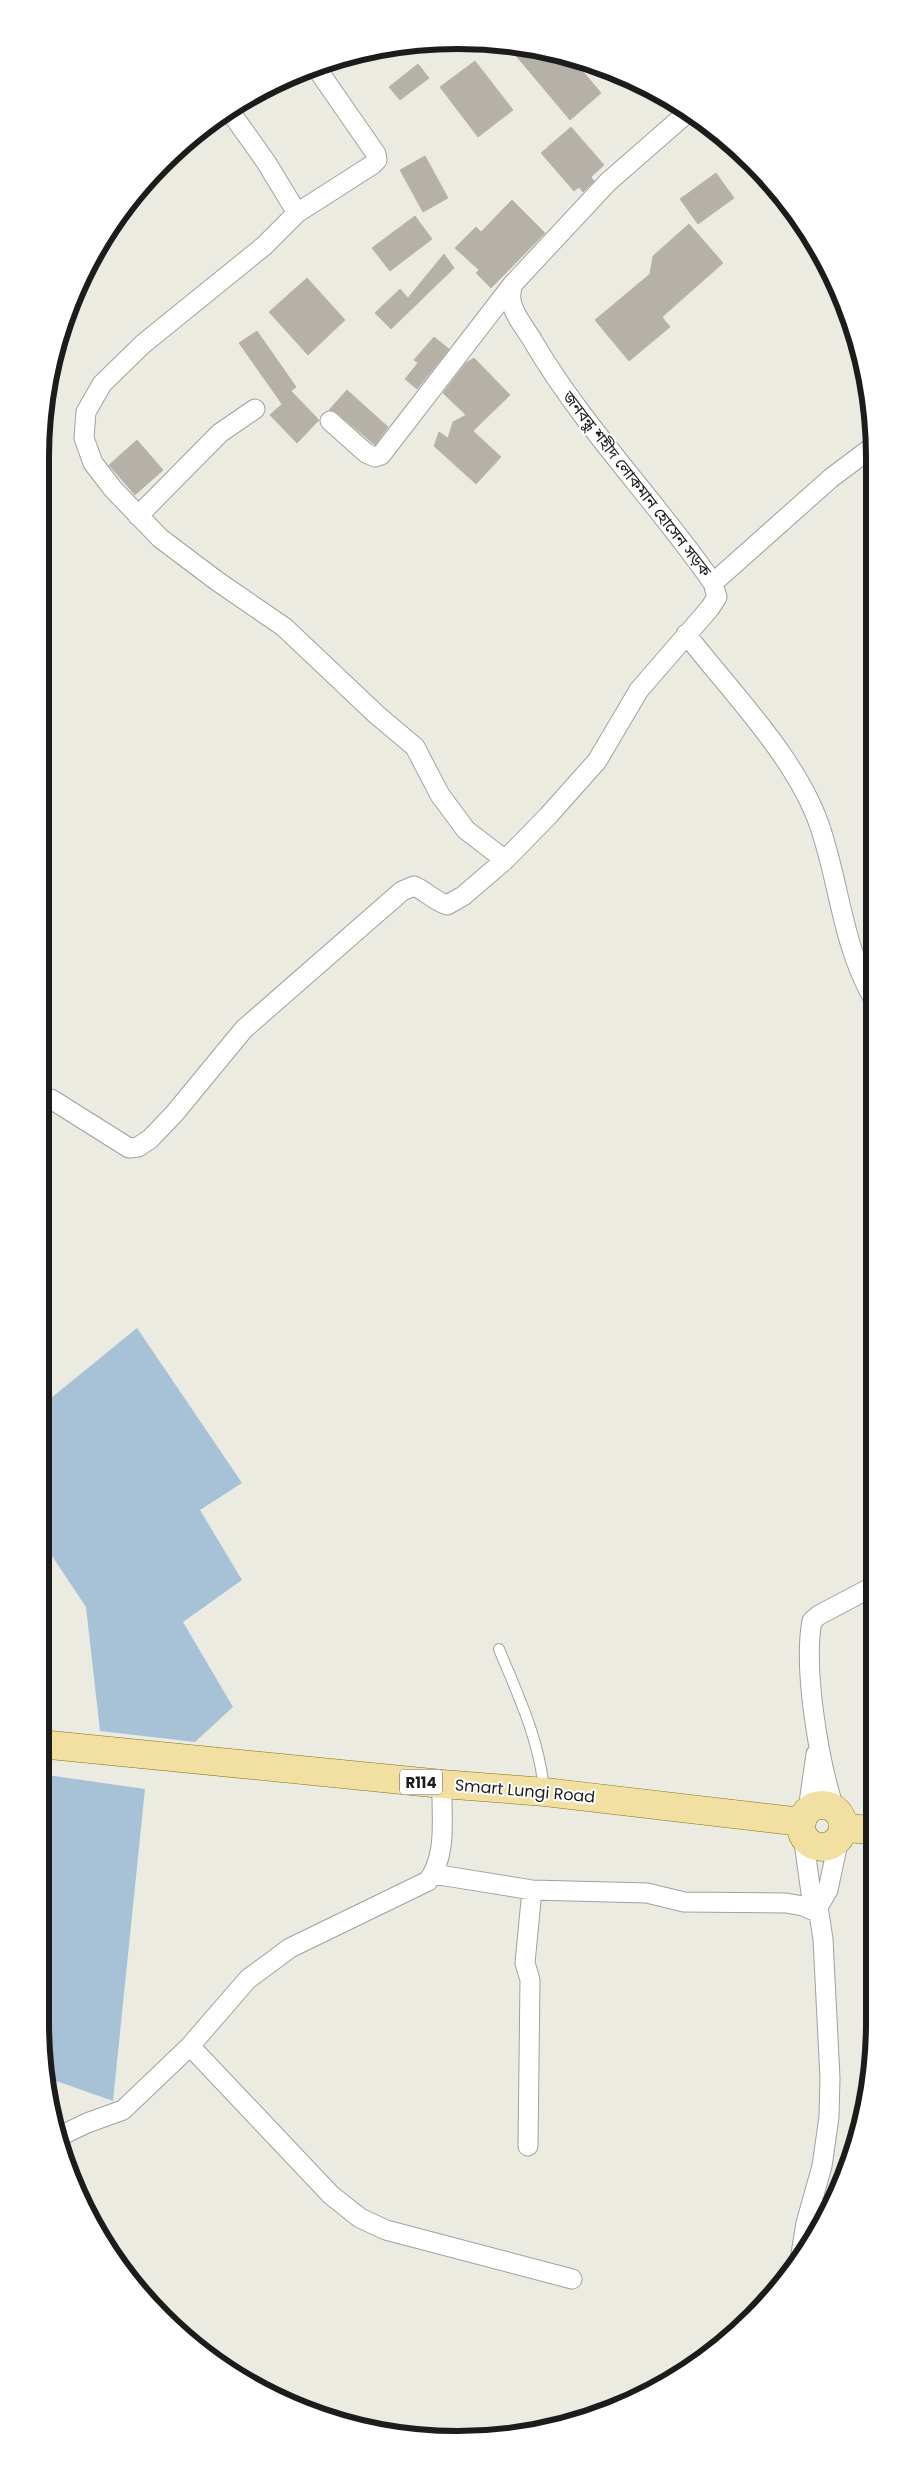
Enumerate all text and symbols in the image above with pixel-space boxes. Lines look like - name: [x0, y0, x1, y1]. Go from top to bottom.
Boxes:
- street label: জনবন্ধু শহীদ লোকমান হোসেন সড়ক: [557, 386, 717, 583]
- road number: R114: [400, 1770, 442, 1794]
- street label: Smart Lungi Road: [454, 1773, 596, 1809]

